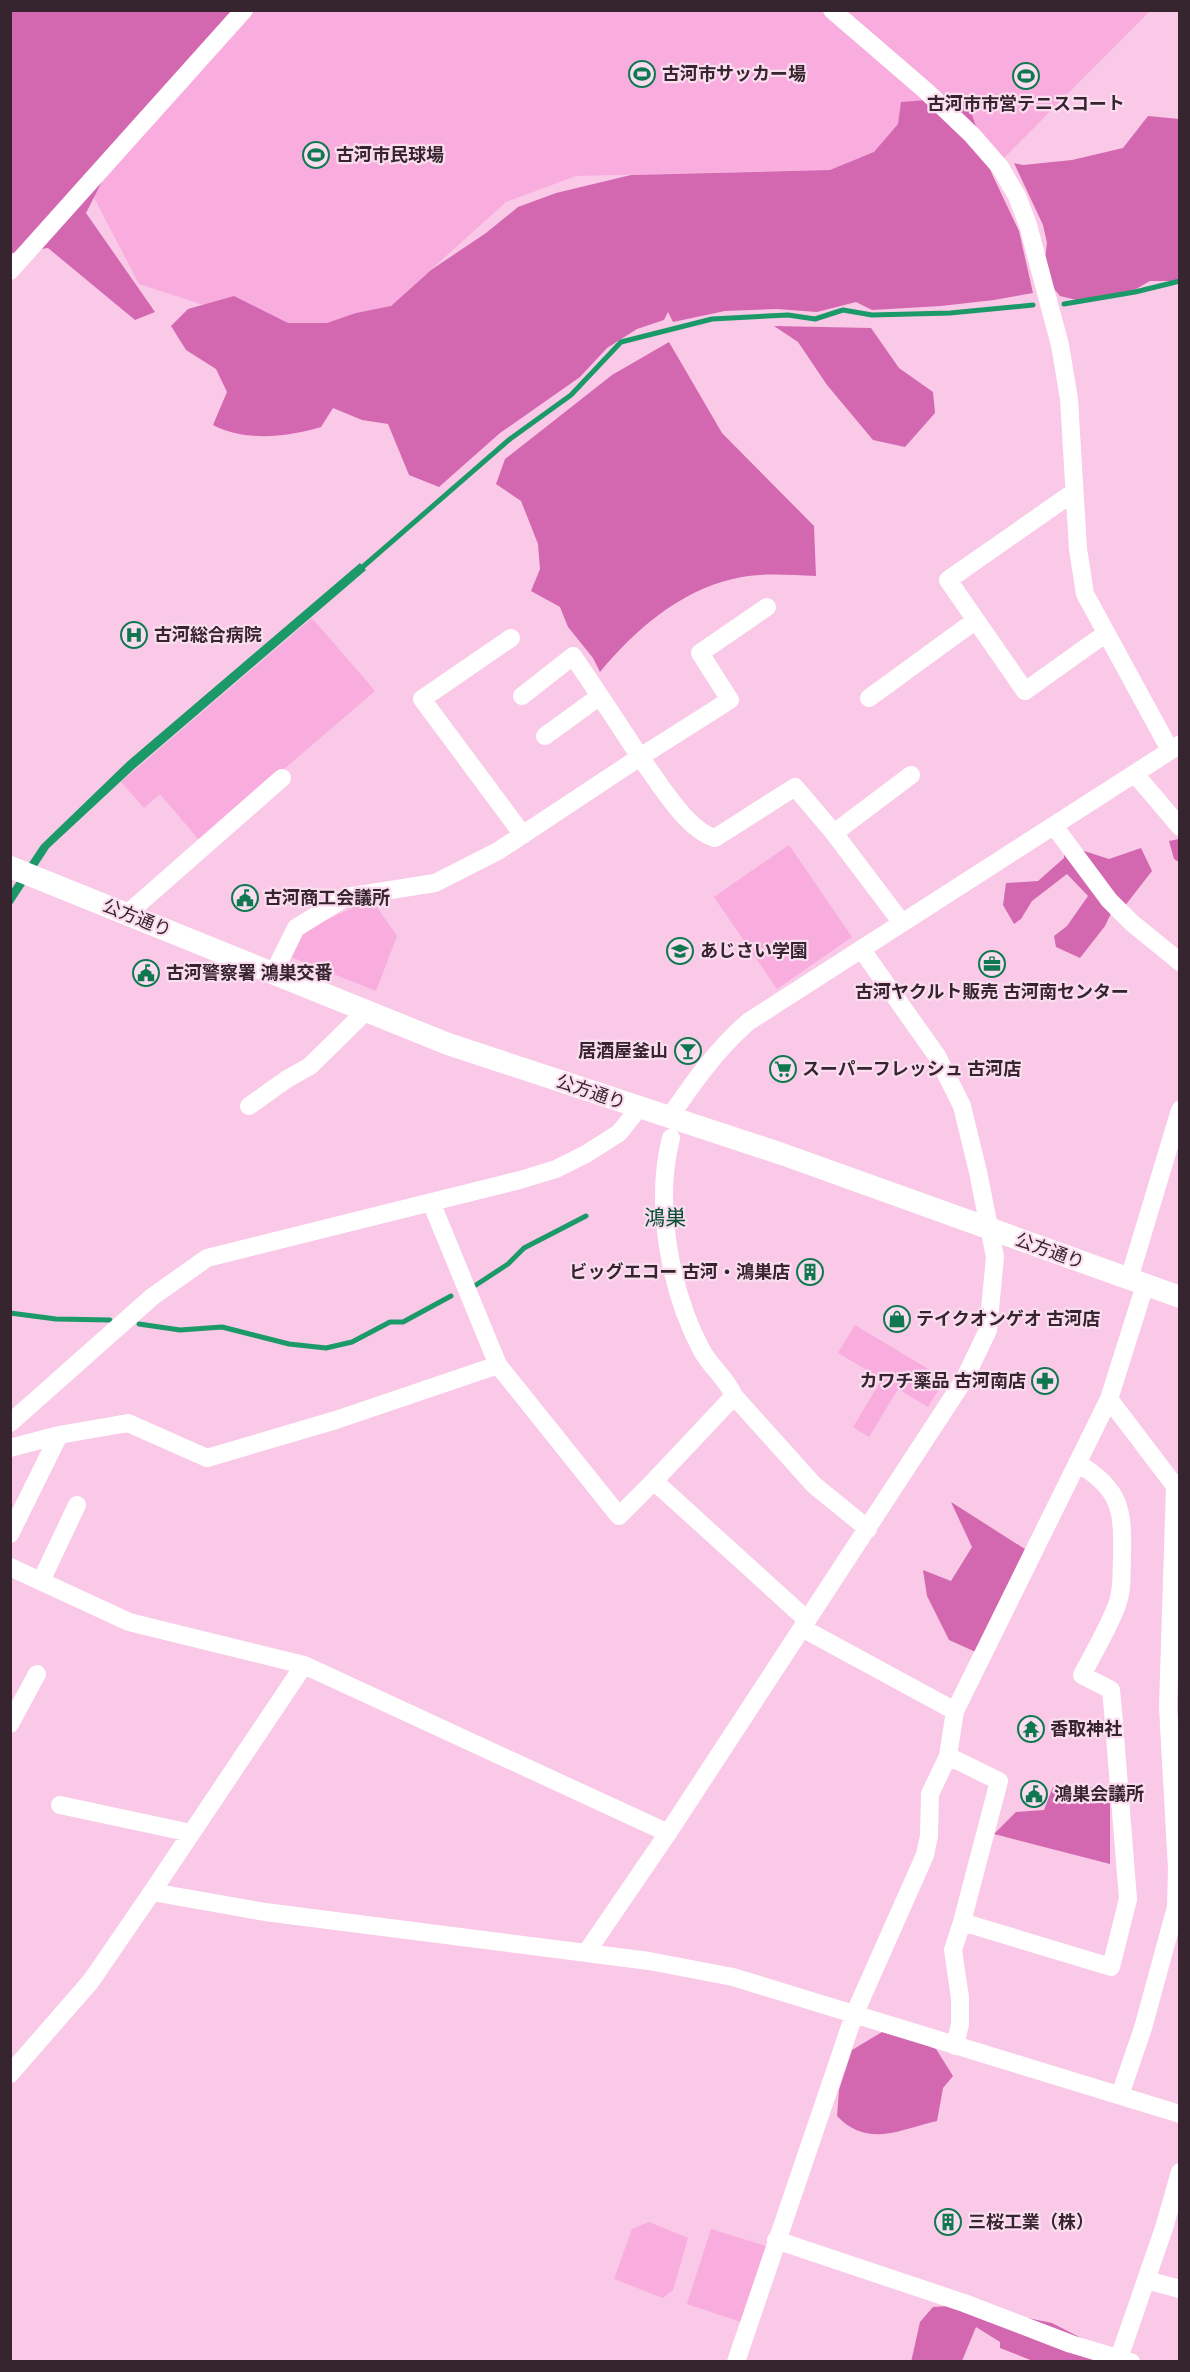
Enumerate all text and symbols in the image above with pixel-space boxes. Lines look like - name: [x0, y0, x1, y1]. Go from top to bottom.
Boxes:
- sports icon: 古河市サッカー場: [627, 59, 657, 89]
- sports icon: 古河市市営テニスコート: [1011, 61, 1041, 91]
- place label: 古河市サッカー場: [662, 62, 806, 85]
- place label: 古河市市営テニスコート: [927, 92, 1125, 115]
- sports icon: 古河市民球場: [301, 140, 331, 170]
- place label: 古河市民球場: [336, 143, 444, 166]
- hospital icon: 古河総合病院: [119, 620, 149, 650]
- place label: 古河総合病院: [154, 623, 262, 646]
- public building icon: 古河商工会議所: [230, 883, 260, 913]
- place label: 古河商工会議所: [264, 886, 390, 909]
- street label: 公方通り: [100, 893, 175, 942]
- school or university icon: あじさい学園: [665, 936, 695, 966]
- place label: あじさい学園: [700, 939, 808, 962]
- office icon: 古河ヤクルト販売 古河南センター: [977, 949, 1007, 979]
- public building icon: 古河警察署 鴻巣交番: [131, 958, 161, 988]
- place label: 古河警察署 鴻巣交番: [166, 961, 333, 984]
- place label: 古河ヤクルト販売 古河南センター: [855, 980, 1129, 1003]
- bar icon: 居酒屋釜山: [673, 1036, 703, 1066]
- place label: 居酒屋釜山: [578, 1039, 668, 1062]
- supermarket icon: スーパーフレッシュ 古河店: [768, 1054, 798, 1084]
- place label: スーパーフレッシュ 古河店: [802, 1057, 1021, 1080]
- street label: 公方通り: [553, 1069, 629, 1114]
- district label: 鴻巣: [644, 1204, 686, 1231]
- street label: 公方通り: [1012, 1227, 1088, 1274]
- building icon: ビッグエコー 古河・鴻巣店: [795, 1257, 825, 1287]
- place label: ビッグエコー 古河・鴻巣店: [569, 1260, 790, 1283]
- shop icon: テイクオンゲオ 古河店: [882, 1304, 912, 1334]
- place label: テイクオンゲオ 古河店: [916, 1307, 1100, 1330]
- pharmacy icon: カワチ薬品 古河南店: [1030, 1366, 1060, 1396]
- place label: カワチ薬品 古河南店: [859, 1369, 1026, 1392]
- temple icon: 香取神社: [1016, 1714, 1046, 1744]
- place label: 香取神社: [1050, 1717, 1122, 1740]
- public building icon: 鴻巣会議所: [1019, 1779, 1049, 1809]
- place label: 鴻巣会議所: [1054, 1782, 1144, 1805]
- building icon: 三桜工業（株）: [933, 2207, 963, 2237]
- place label: 三桜工業（株）: [968, 2210, 1094, 2233]

